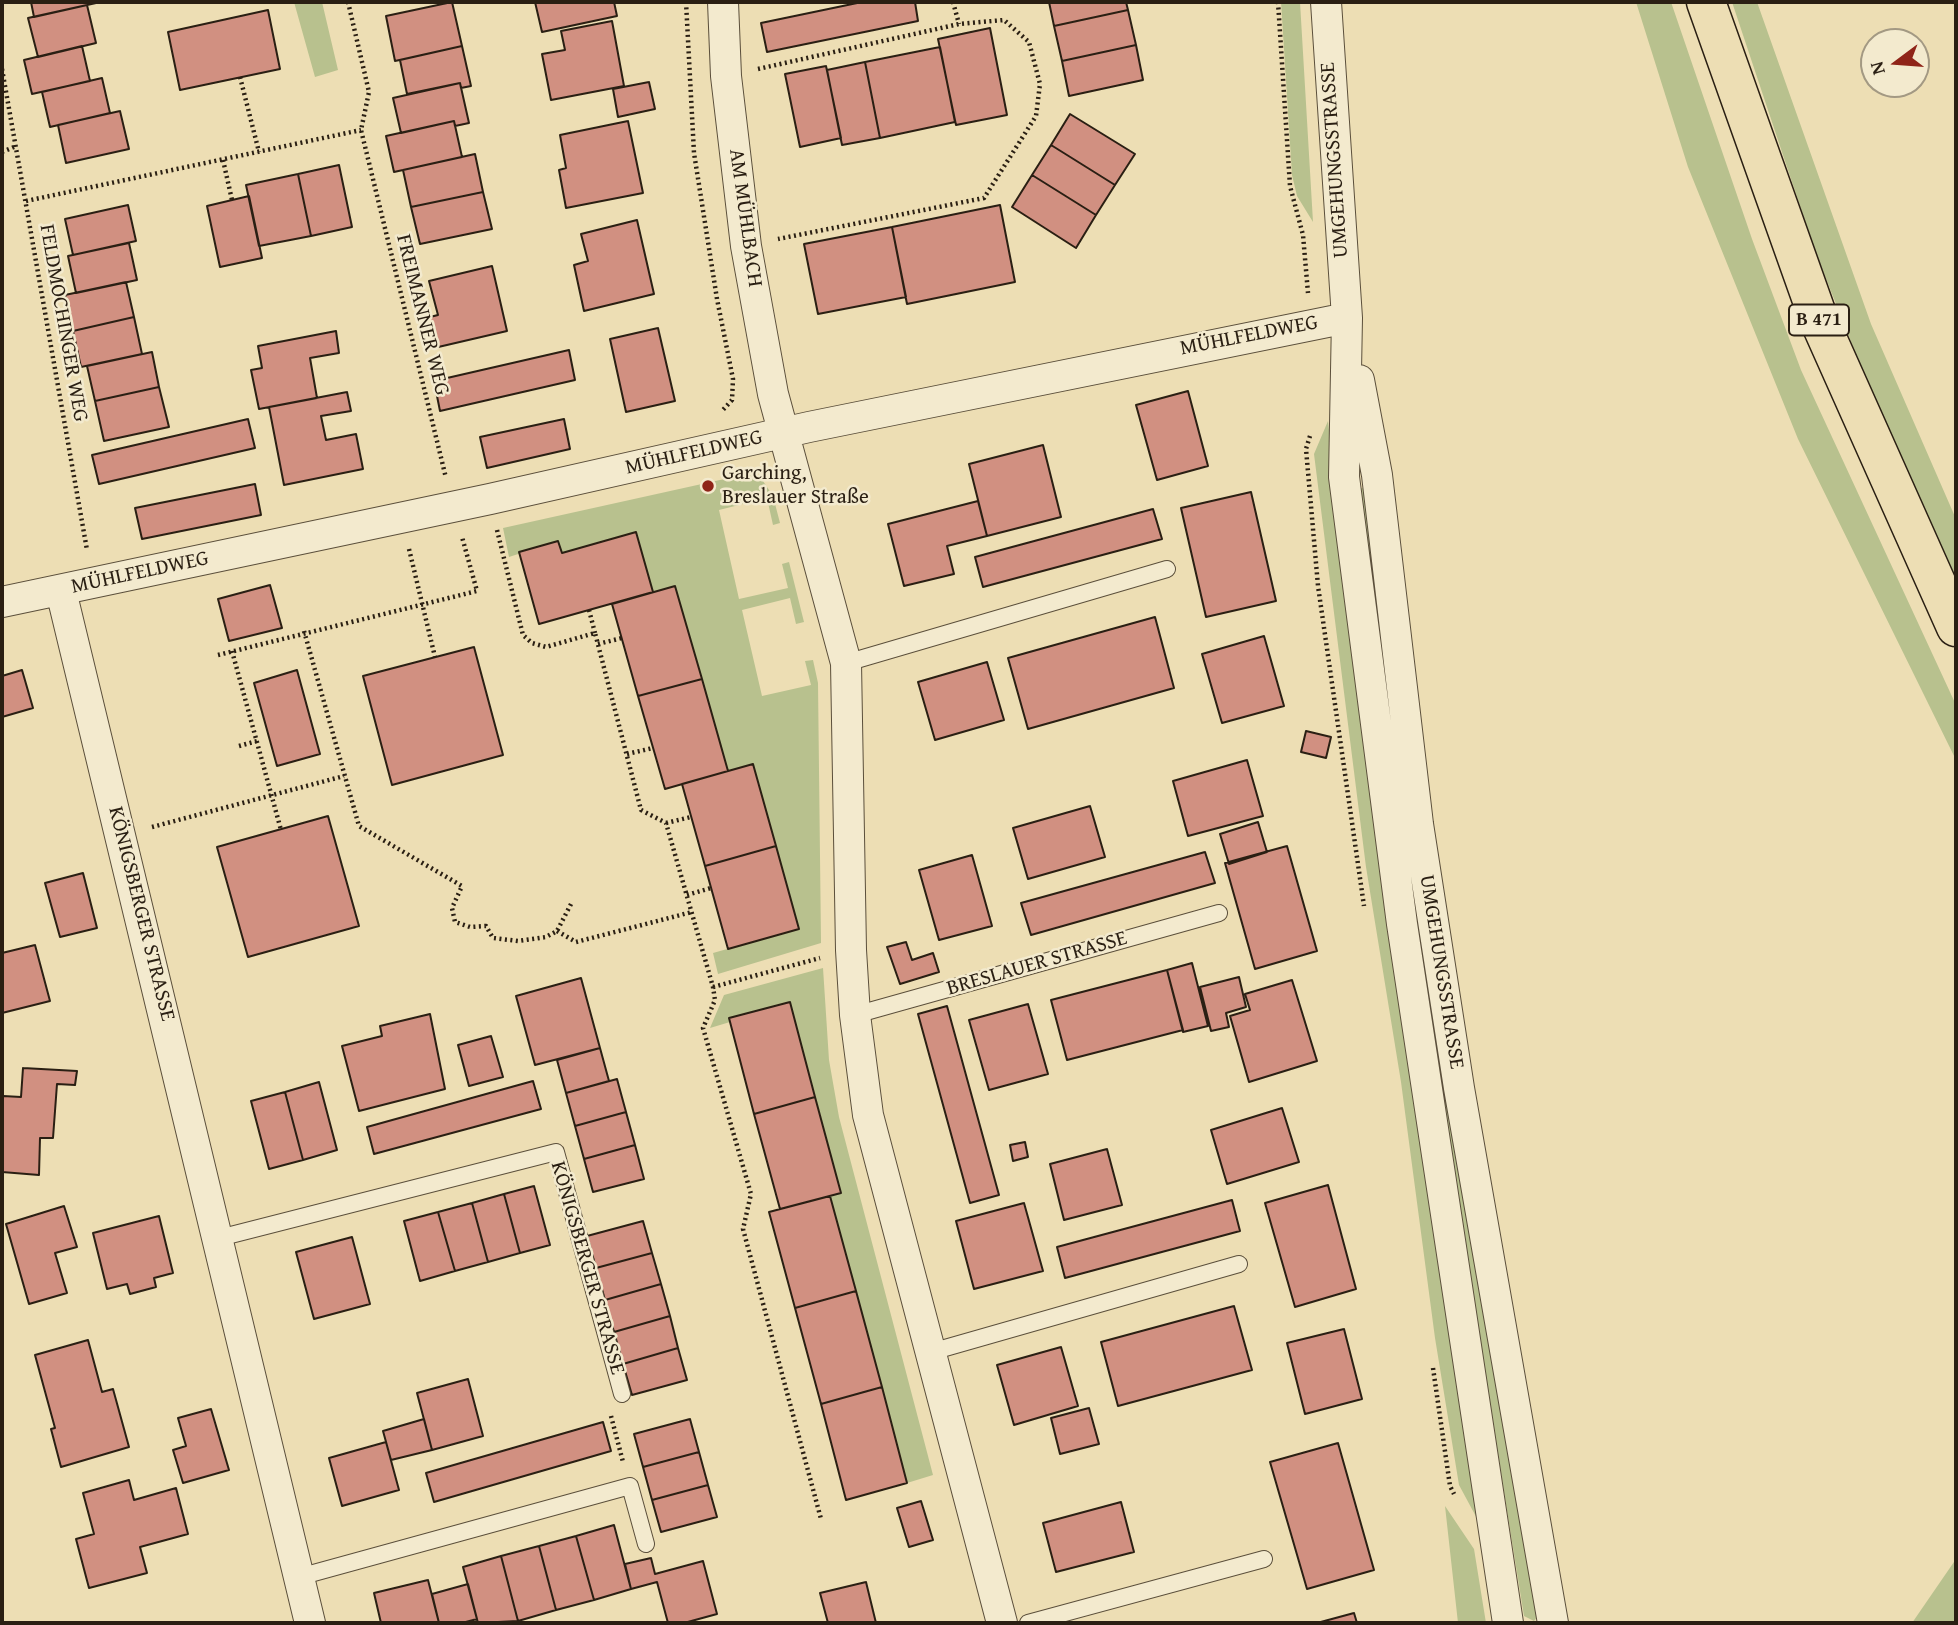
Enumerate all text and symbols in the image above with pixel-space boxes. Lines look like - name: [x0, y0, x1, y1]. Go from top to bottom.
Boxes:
- north arrow: [1860, 28, 1930, 98]
- text: N: [1862, 58, 1892, 78]
- street label: UMGEHUNGSSTRASSE: [1316, 61, 1354, 259]
- street label: AM MÜHLBACH: [723, 147, 767, 289]
- street label: FELDMOCHINGER WEG: [33, 222, 93, 424]
- street label: FREIMANNER WEG: [390, 232, 454, 398]
- road number: B 471: [1789, 304, 1849, 336]
- street label: MÜHLFELDWEG: [1178, 310, 1320, 362]
- street label: MÜHLFELDWEG: [623, 425, 765, 481]
- place label: Garching, Breslauer Straße: [722, 461, 869, 511]
- marker: Garching, Breslauer Straße: [700, 478, 716, 494]
- street label: MÜHLFELDWEG: [69, 546, 211, 600]
- street label: KÖNIGSBERGER STRASSE: [102, 804, 180, 1024]
- street label: UMGEHUNGSSTRASSE: [1413, 873, 1469, 1071]
- street label: BRESLAUER STRASSE: [944, 926, 1130, 1002]
- street label: KÖNIGSBERGER STRASSE: [545, 1159, 629, 1377]

